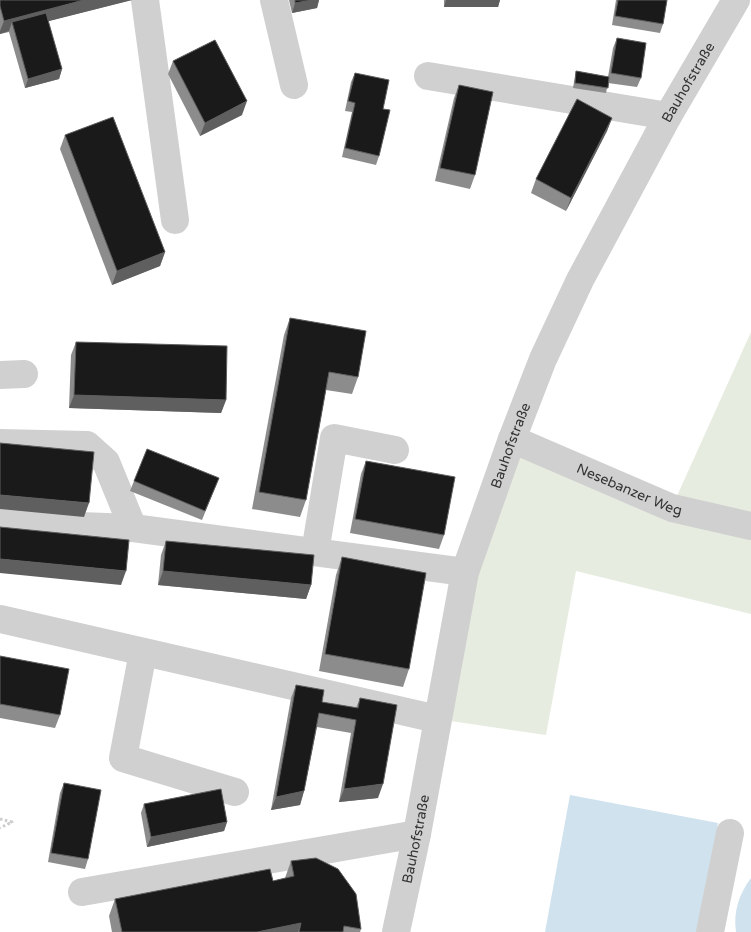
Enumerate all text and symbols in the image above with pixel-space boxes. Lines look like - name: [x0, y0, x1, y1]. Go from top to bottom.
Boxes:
- street label: Bauhofstraße: [658, 39, 718, 125]
- street label: Bauhofstraße: [487, 400, 534, 491]
- street label: Nesebanzer Weg: [574, 460, 684, 519]
- street label: Bauhofstraße: [399, 793, 433, 885]

